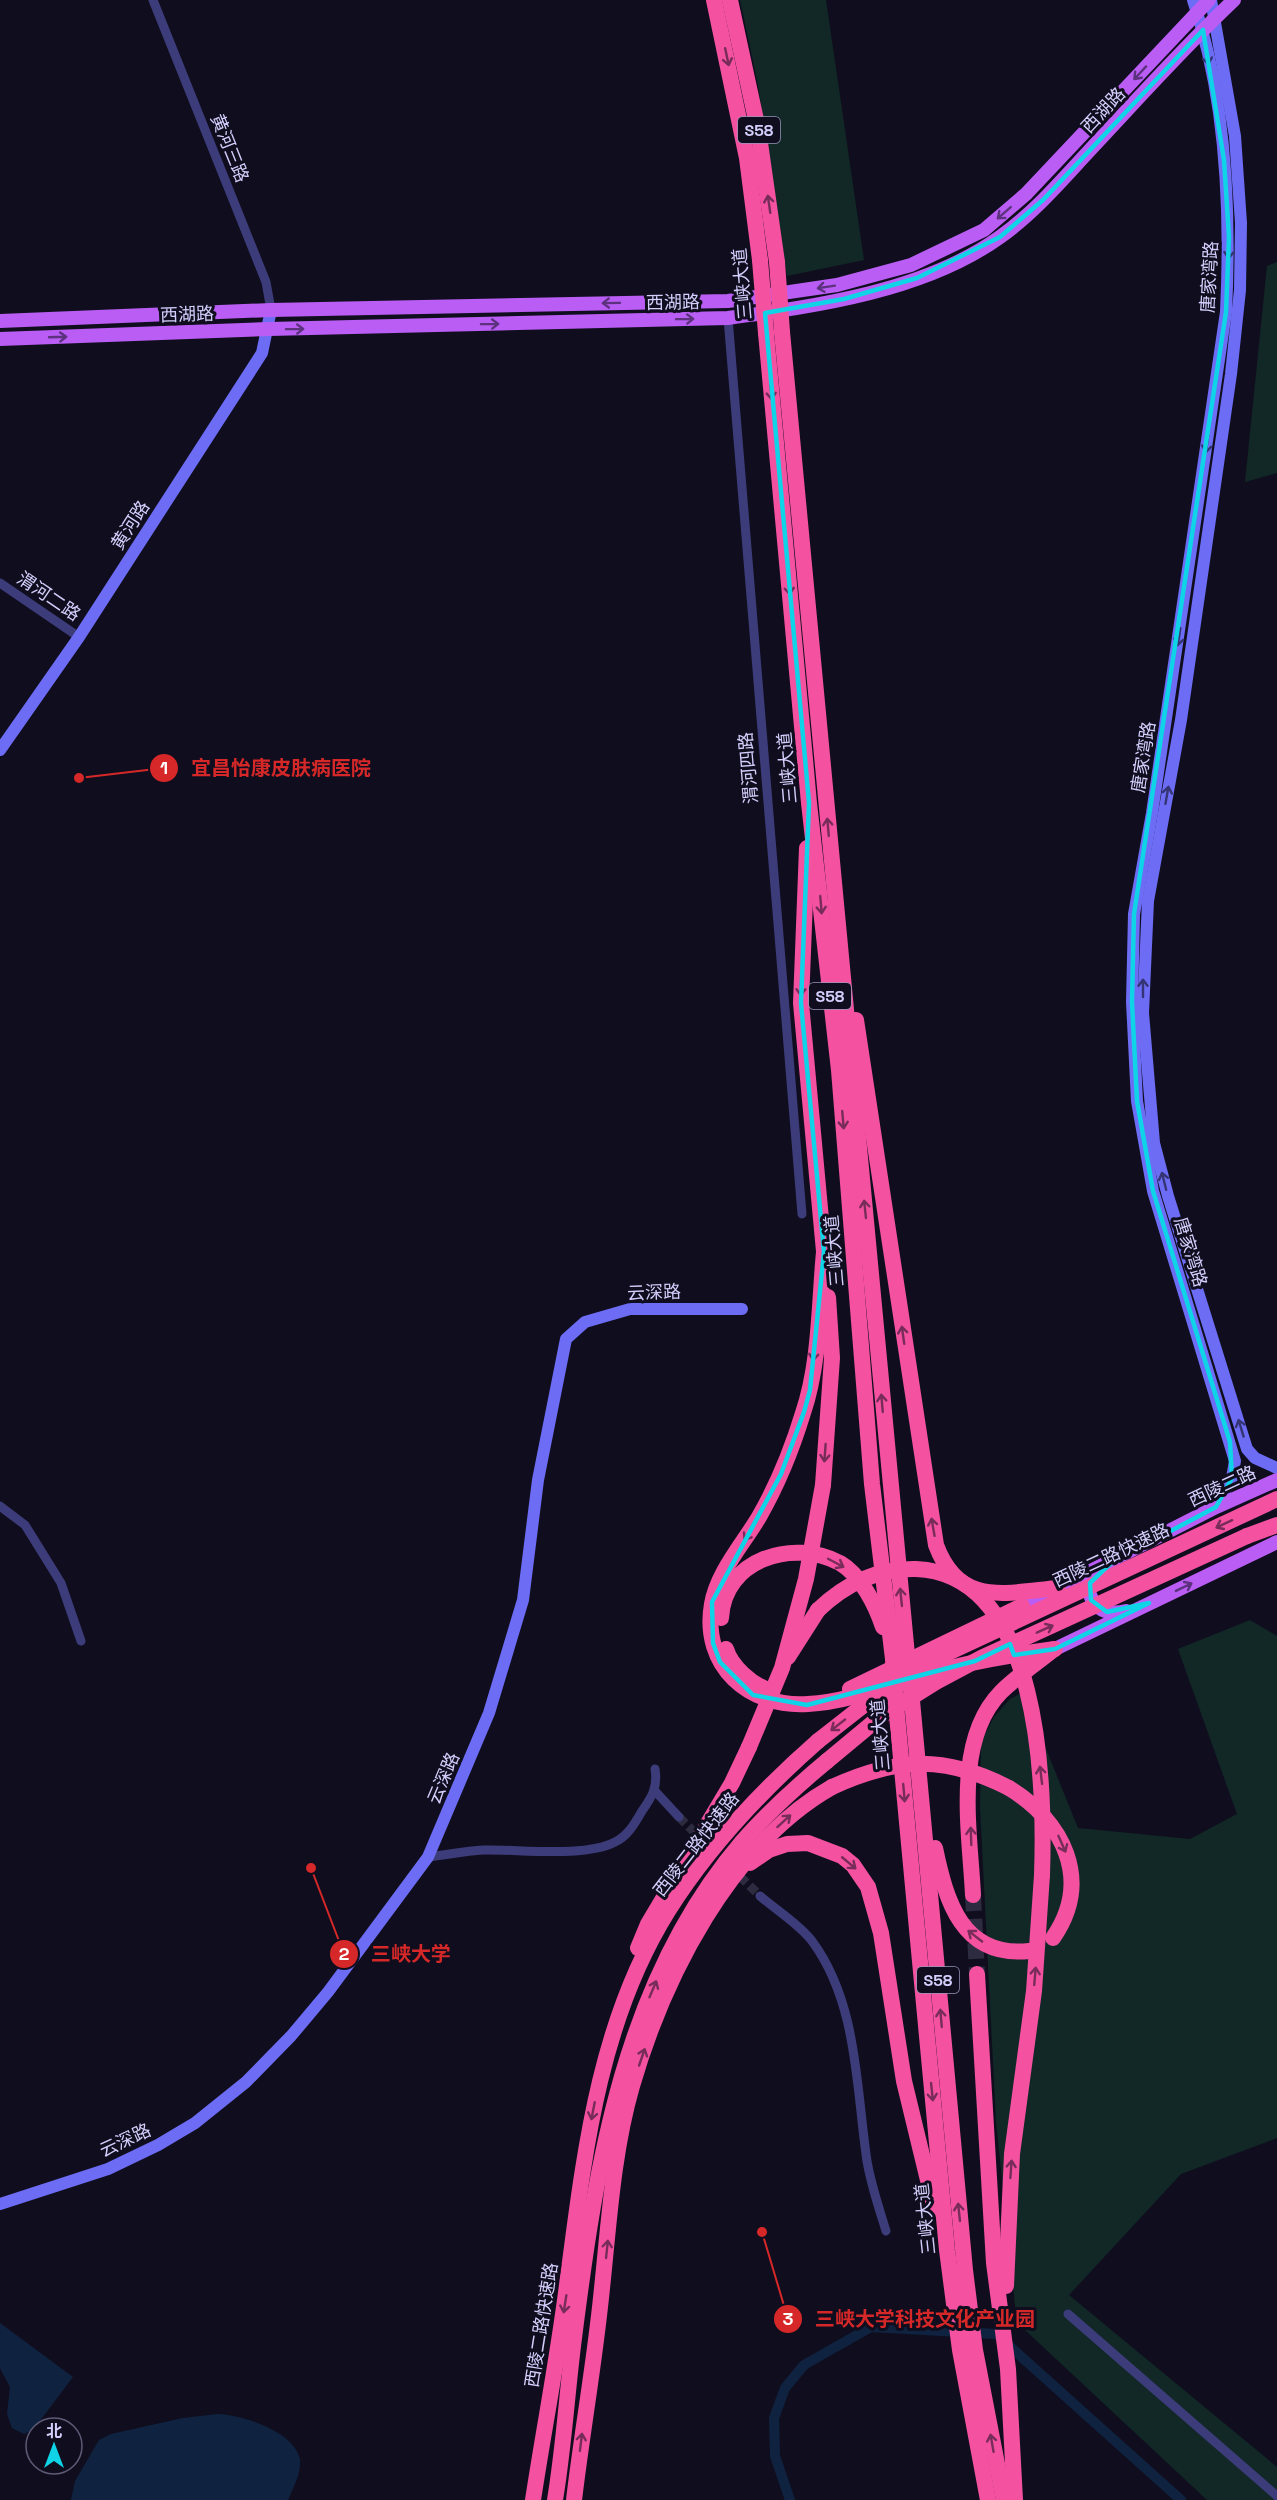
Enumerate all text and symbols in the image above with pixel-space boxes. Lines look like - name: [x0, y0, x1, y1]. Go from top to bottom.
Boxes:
- one-way arrow: [1202, 46, 1213, 66]
- one-way arrow: [722, 47, 733, 66]
- one-way arrow: [1132, 65, 1147, 80]
- street label: 西湖路: [1076, 82, 1130, 138]
- street label: 黄河三路: [206, 110, 254, 186]
- road number: S58: [738, 117, 780, 143]
- one-way arrow: [764, 195, 775, 215]
- one-way arrow: [996, 206, 1012, 219]
- one-way arrow: [1223, 239, 1234, 259]
- street label: 唐家湾路: [1196, 240, 1222, 314]
- street label: 三峡大道: [727, 247, 757, 321]
- one-way arrow: [817, 282, 837, 293]
- street label: 西湖路: [646, 290, 700, 314]
- one-way arrow: [602, 298, 622, 309]
- street label: 西湖路: [160, 302, 214, 326]
- one-way arrow: [675, 314, 695, 325]
- one-way arrow: [480, 318, 500, 330]
- one-way arrow: [285, 323, 305, 334]
- one-way arrow: [48, 332, 68, 343]
- one-way arrow: [766, 381, 777, 401]
- one-way arrow: [1202, 433, 1213, 453]
- street label: 黄河路: [106, 496, 154, 554]
- street label: 渭河二路: [13, 566, 85, 626]
- one-way arrow: [784, 575, 795, 595]
- one-way arrow: [1174, 626, 1185, 646]
- street label: 唐家湾路: [1126, 720, 1160, 794]
- street label: 渭河四路: [733, 731, 763, 805]
- street label: 三峡大道: [772, 731, 802, 805]
- callout: 宜昌怡康皮肤病医院: [149, 749, 383, 787]
- text: 宜昌怡康皮肤病医院: [191, 755, 371, 781]
- text: 1: [160, 756, 168, 779]
- one-way arrow: [1162, 786, 1173, 806]
- one-way arrow: [822, 817, 833, 837]
- one-way arrow: [816, 895, 827, 914]
- one-way arrow: [796, 976, 807, 996]
- one-way arrow: [1137, 979, 1149, 999]
- road number: S58: [809, 983, 851, 1009]
- one-way arrow: [838, 1109, 849, 1129]
- one-way arrow: [1158, 1172, 1170, 1191]
- one-way arrow: [859, 1199, 870, 1219]
- street label: 三峡大道: [819, 1214, 849, 1288]
- street label: 唐家湾路: [1169, 1214, 1213, 1290]
- street label: 云深路: [627, 1280, 681, 1304]
- one-way arrow: [898, 1325, 909, 1345]
- one-way arrow: [808, 1341, 819, 1361]
- one-way arrow: [877, 1394, 888, 1414]
- one-way arrow: [1234, 1419, 1245, 1438]
- one-way arrow: [819, 1443, 830, 1463]
- street label: 西陵二路: [1185, 1460, 1259, 1512]
- one-way arrow: [927, 1518, 938, 1538]
- street label: 西陵二路快速路: [1049, 1518, 1173, 1592]
- one-way arrow: [1215, 1518, 1233, 1530]
- one-way arrow: [742, 1524, 754, 1541]
- one-way arrow: [827, 1558, 845, 1569]
- one-way arrow: [1174, 1581, 1192, 1593]
- one-way arrow: [895, 1588, 906, 1608]
- one-way arrow: [1035, 1622, 1053, 1634]
- street label: 三峡大道: [865, 1698, 895, 1772]
- one-way arrow: [830, 1718, 846, 1731]
- street label: 云深路: [422, 1749, 464, 1807]
- one-way arrow: [1035, 1766, 1046, 1785]
- one-way arrow: [899, 1782, 910, 1802]
- street label: 西陵二路快速路: [648, 1787, 744, 1901]
- one-way arrow: [776, 1814, 791, 1828]
- one-way arrow: [965, 1827, 976, 1847]
- one-way arrow: [1057, 1834, 1069, 1852]
- one-way arrow: [841, 1856, 856, 1870]
- one-way arrow: [967, 1930, 983, 1943]
- callout: 三峡大学: [329, 1935, 463, 1973]
- text: 三峡大学: [371, 1941, 451, 1967]
- text: 2: [339, 1942, 350, 1965]
- one-way arrow: [1030, 1966, 1041, 1986]
- road number: S58: [917, 1967, 959, 1993]
- one-way arrow: [648, 1980, 659, 1999]
- one-way arrow: [935, 2009, 946, 2029]
- one-way arrow: [637, 2048, 648, 2067]
- one-way arrow: [927, 2081, 938, 2101]
- one-way arrow: [587, 2100, 598, 2120]
- street label: 云深路: [96, 2118, 154, 2162]
- one-way arrow: [1006, 2160, 1017, 2179]
- street label: 三峡大道: [910, 2182, 940, 2256]
- one-way arrow: [953, 2203, 964, 2223]
- one-way arrow: [602, 2239, 613, 2259]
- street label: 西陵二路快速路: [520, 2261, 562, 2389]
- one-way arrow: [559, 2293, 570, 2313]
- callout: 三峡大学科技文化产业园: [773, 2300, 1047, 2338]
- text: 三峡大学科技文化产业园: [815, 2306, 1035, 2332]
- text: 3: [783, 2307, 794, 2330]
- north arrow: [24, 2416, 84, 2476]
- text: 北: [46, 2421, 62, 2442]
- one-way arrow: [576, 2432, 587, 2452]
- one-way arrow: [986, 2434, 997, 2453]

